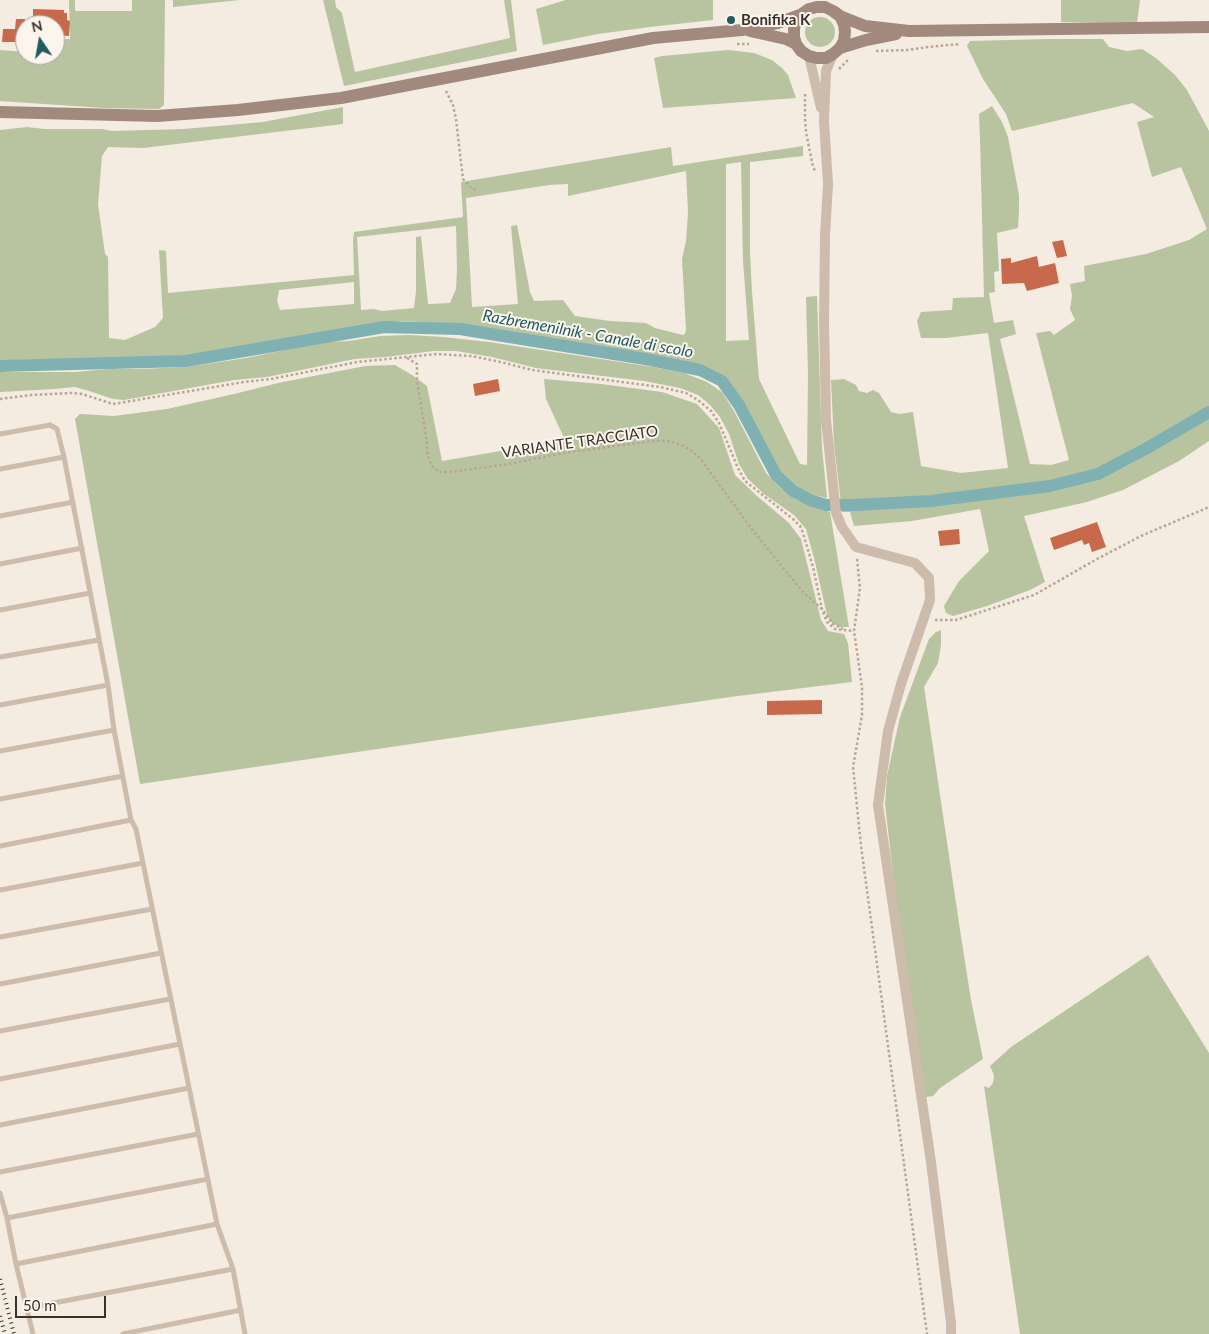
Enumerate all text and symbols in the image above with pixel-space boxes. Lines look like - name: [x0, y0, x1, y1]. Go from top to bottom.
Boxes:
- place label: Bonifika K: [741, 11, 810, 29]
- marker: Bonifika K: [725, 14, 737, 26]
- north arrow: [15, 15, 65, 65]
- text: N: [30, 16, 44, 35]
- water label: Razbremenilnik - Canale di scolo: [481, 306, 695, 362]
- street label: VARIANTE TRACCIATO: [501, 422, 659, 462]
- scale bar: [18, 1286, 109, 1318]
- text: 50 m: [23, 1296, 57, 1314]

